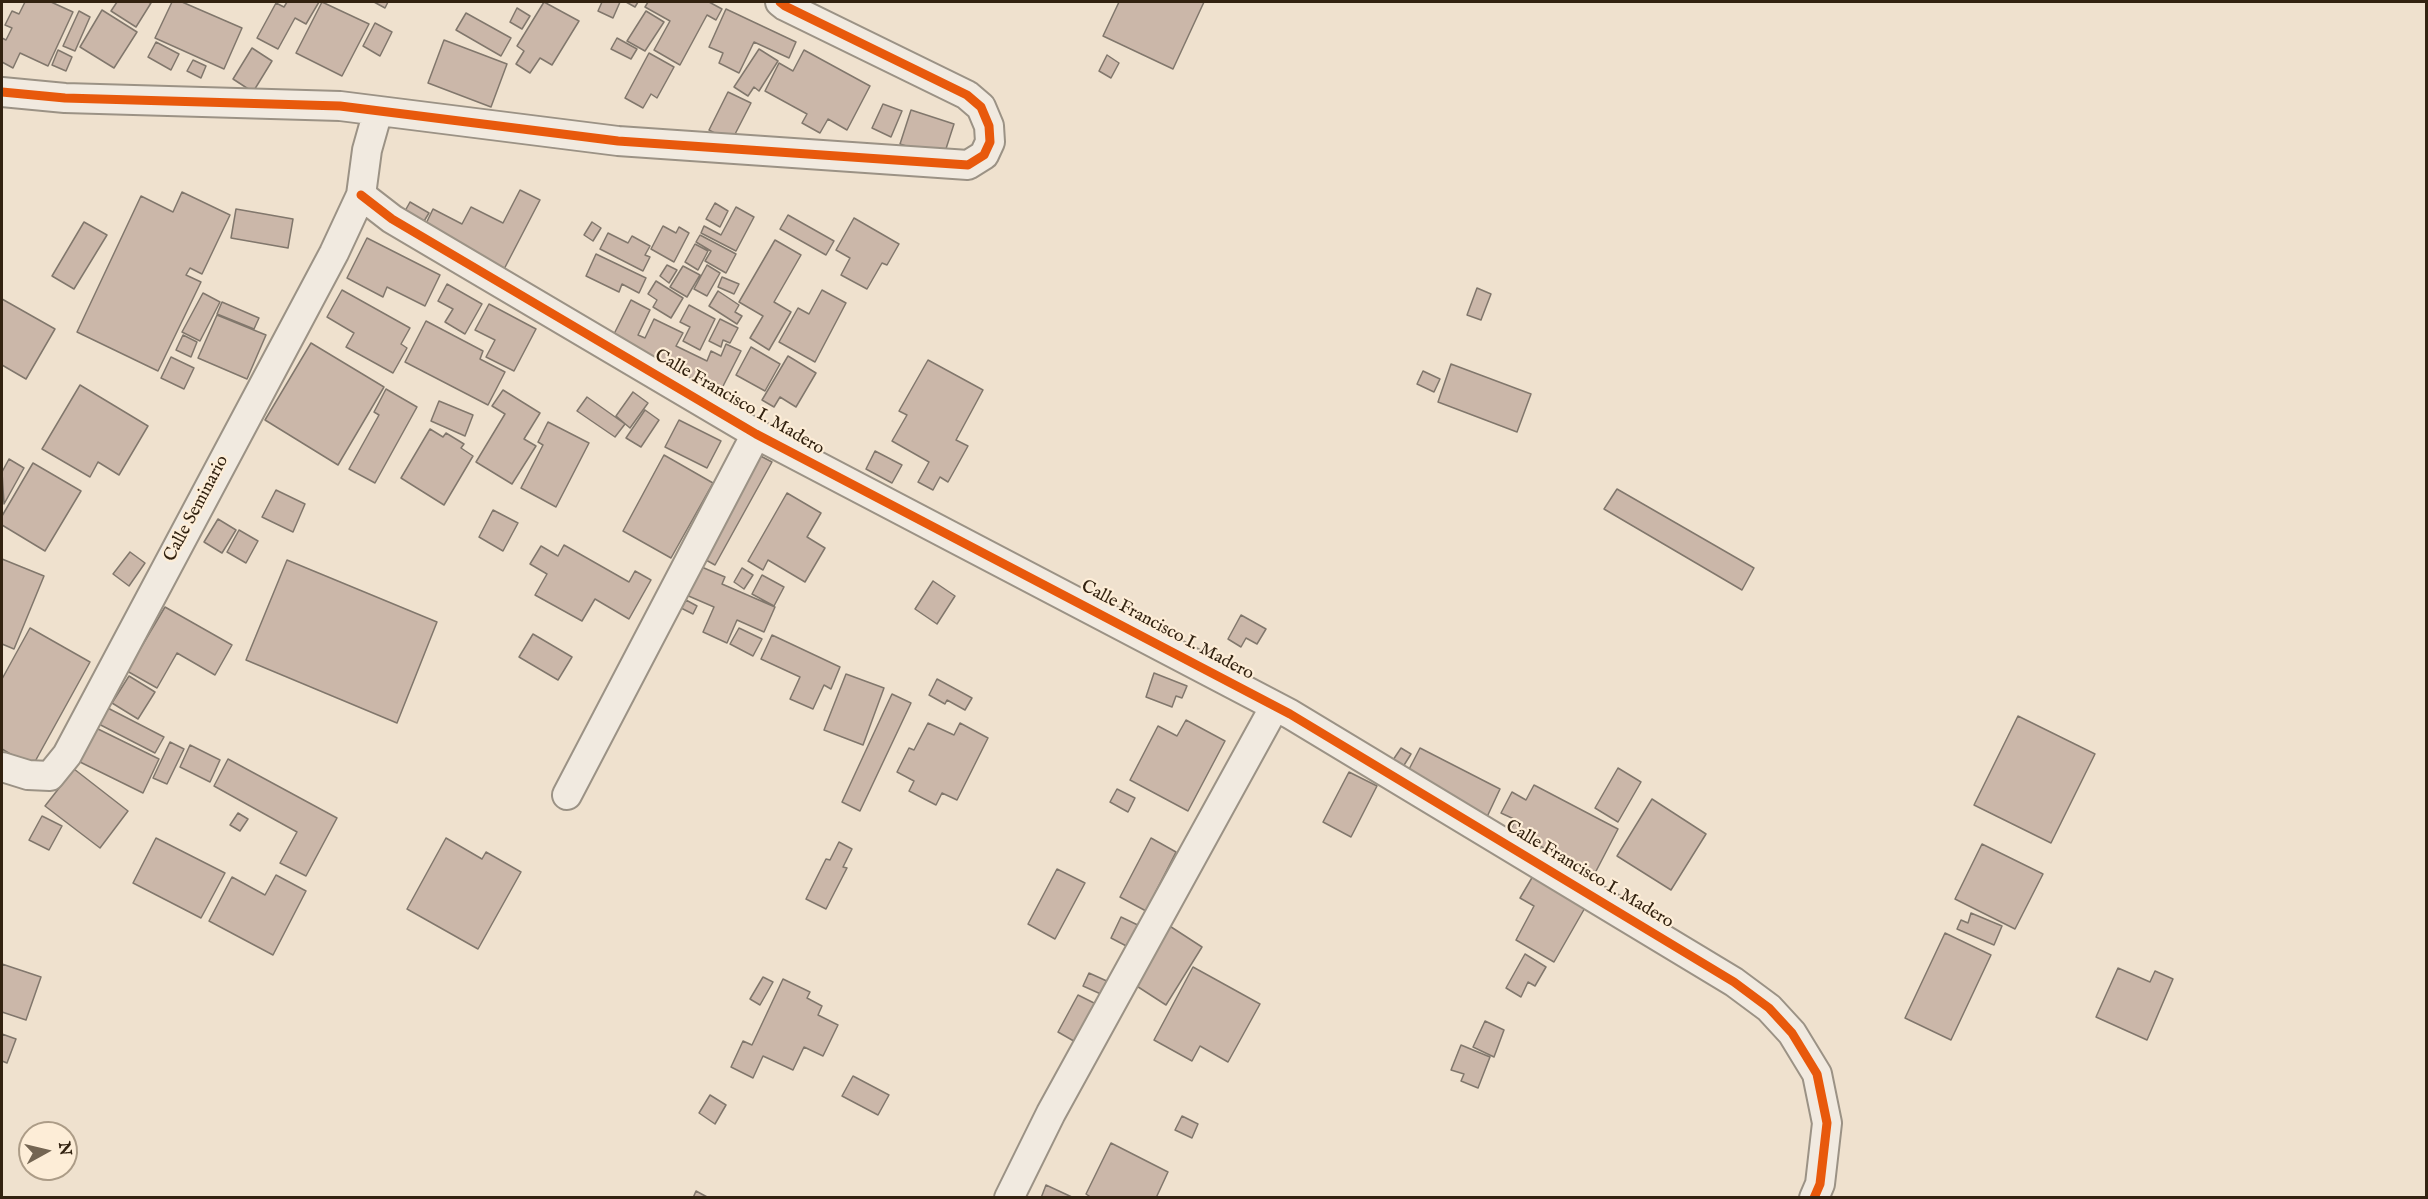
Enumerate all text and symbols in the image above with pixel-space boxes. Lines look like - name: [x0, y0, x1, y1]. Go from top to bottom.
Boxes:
- street label: Calle Francisco I. Madero: [650, 346, 828, 460]
- street label: Calle Seminario: [160, 452, 234, 566]
- street label: Calle Francisco I. Madero: [1077, 576, 1257, 686]
- street label: Calle Francisco I. Madero: [1501, 816, 1677, 934]
- north arrow: [18, 1121, 78, 1181]
- text: N: [53, 1141, 75, 1157]

